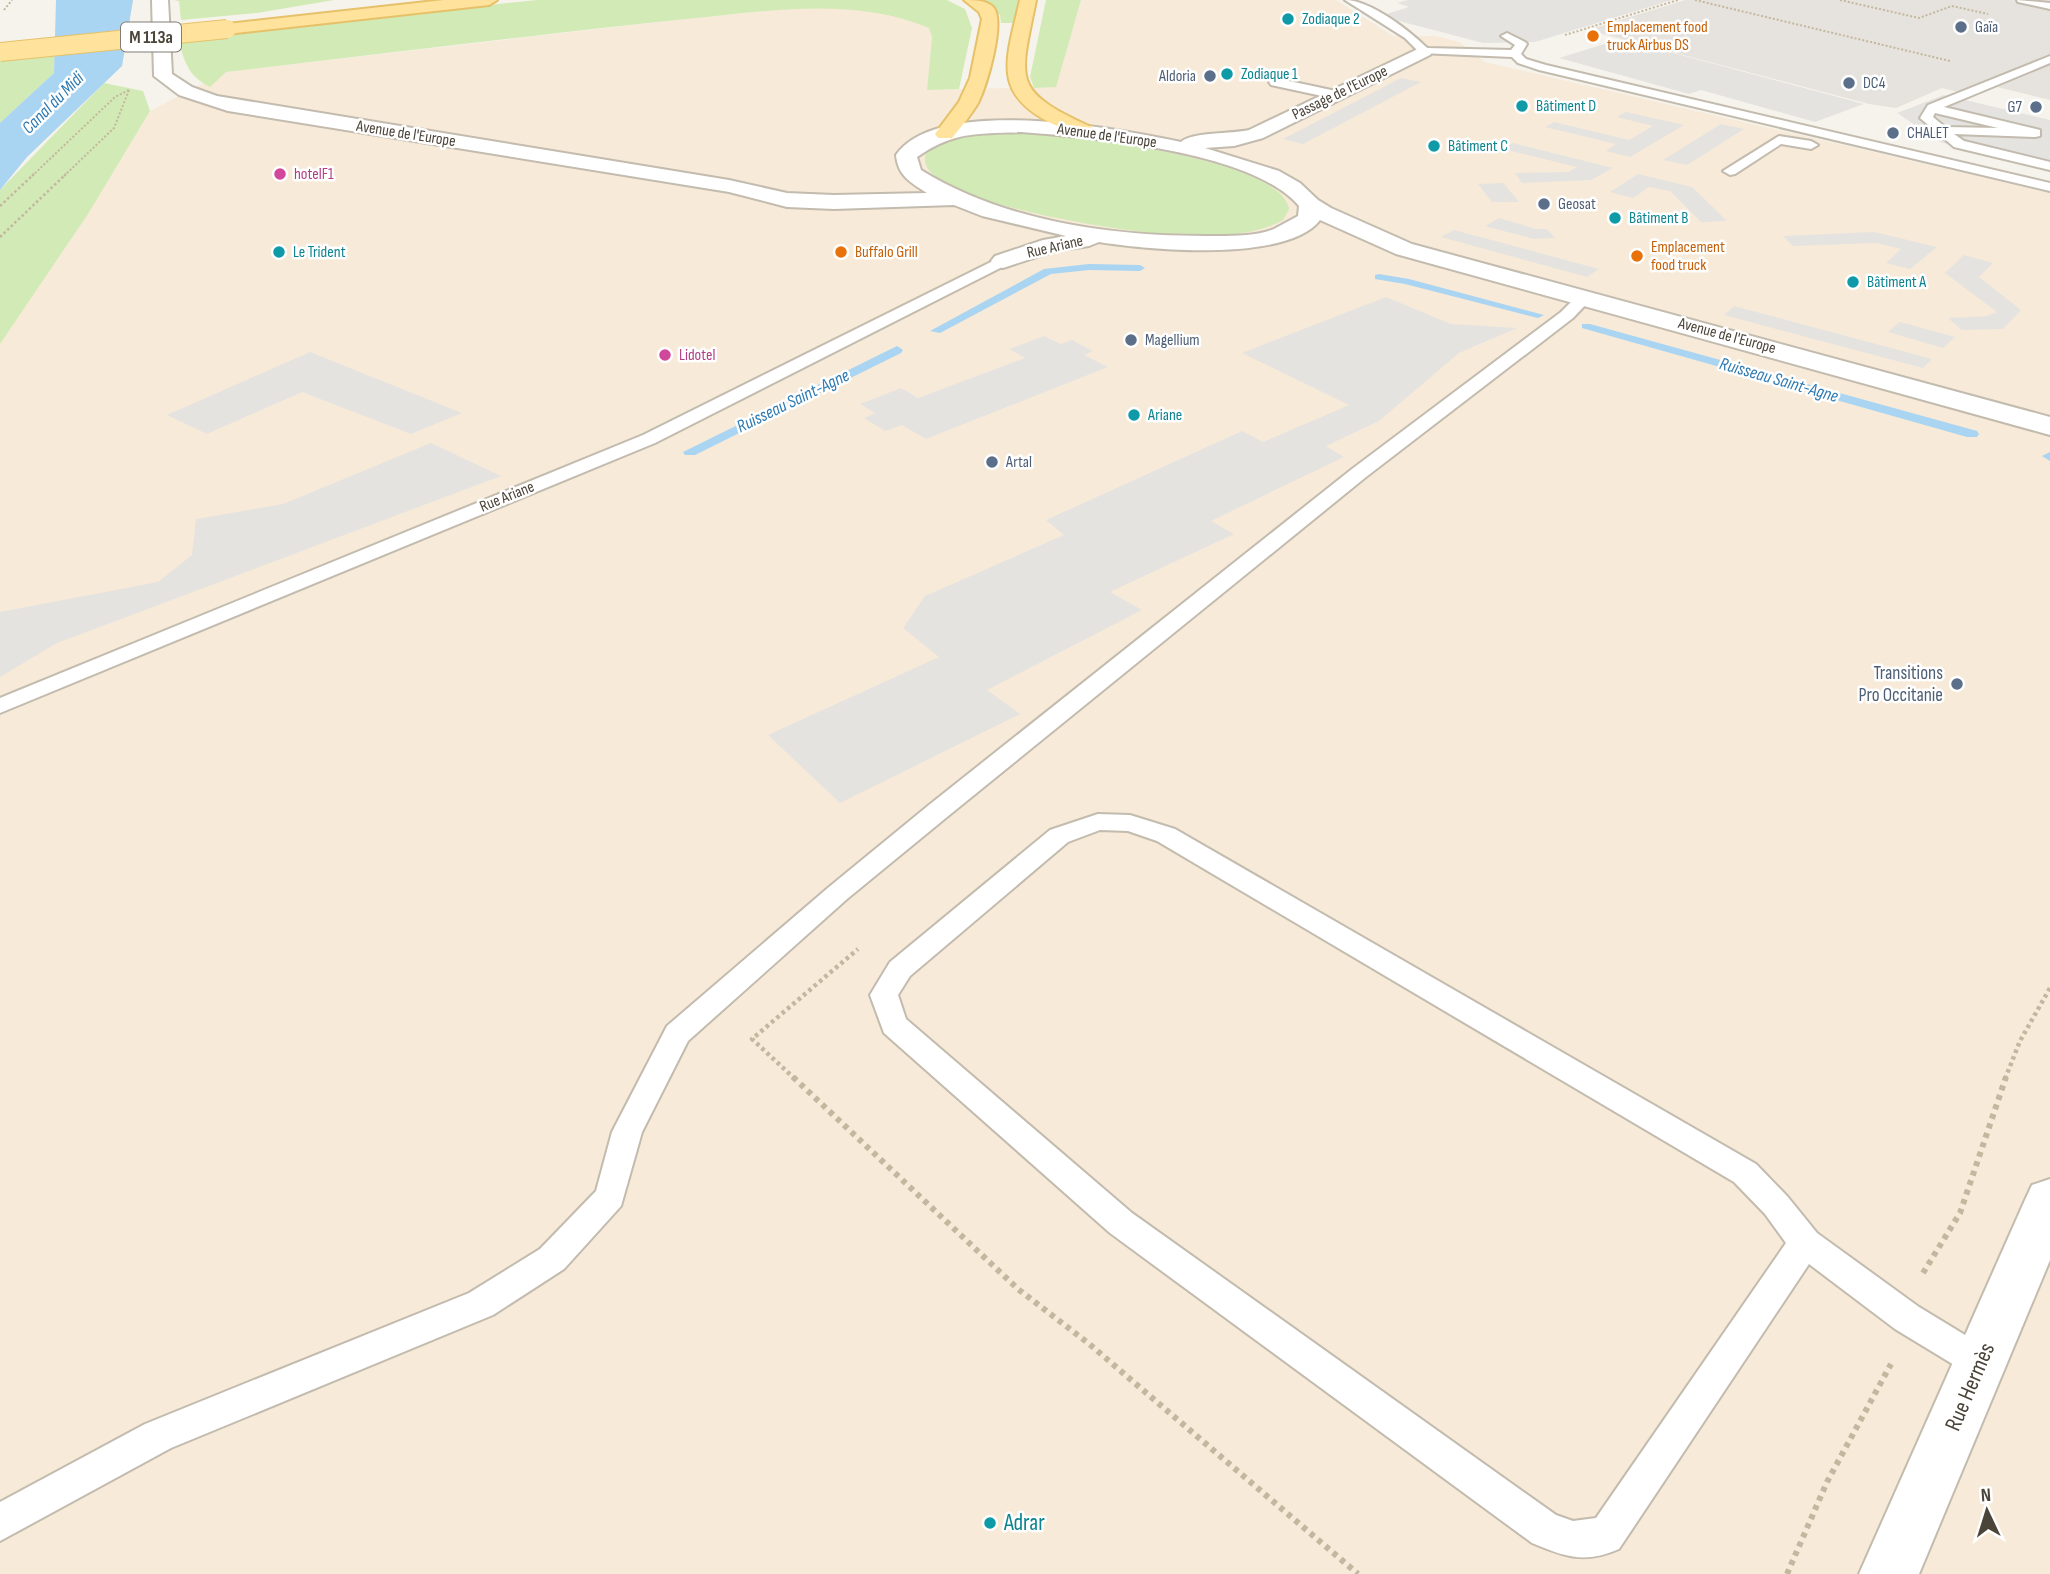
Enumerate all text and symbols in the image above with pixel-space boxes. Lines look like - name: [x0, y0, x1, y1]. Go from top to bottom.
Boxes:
- place label: Zodiaque 2: [1302, 10, 1360, 29]
- marker: Zodiaque 2: [1280, 11, 1296, 27]
- place label: Emplacement food truck Airbus DS: [1607, 18, 1708, 55]
- place label: Gaïa: [1975, 18, 1998, 37]
- marker: Gaïa: [1953, 19, 1969, 35]
- road number: M 113a: [121, 22, 181, 52]
- marker: Emplacement food truck Airbus DS: [1585, 28, 1601, 44]
- street label: Passage de l'Europe: [1289, 62, 1391, 124]
- place label: Zodiaque 1: [1241, 65, 1298, 84]
- marker: Zodiaque 1: [1219, 66, 1235, 82]
- water label: Canal du Midi: [18, 67, 89, 138]
- place label: Aldoria: [1158, 67, 1196, 86]
- marker: Aldoria: [1202, 68, 1218, 84]
- place label: DC4: [1863, 74, 1886, 93]
- marker: DC4: [1841, 75, 1857, 91]
- place label: Bâtiment D: [1536, 97, 1596, 116]
- marker: Bâtiment D: [1514, 98, 1530, 114]
- place label: G7: [2008, 98, 2023, 117]
- marker: G7: [2028, 99, 2044, 115]
- street label: Avenue de l'Europe: [354, 117, 457, 151]
- street label: Avenue de l'Europe: [1055, 119, 1158, 152]
- place label: CHALET: [1907, 124, 1949, 143]
- marker: CHALET: [1885, 125, 1901, 141]
- place label: Bâtiment C: [1448, 137, 1508, 156]
- marker: Bâtiment C: [1426, 138, 1442, 154]
- place label: hotelF1: [294, 165, 334, 184]
- marker: hotelF1: [272, 166, 288, 182]
- place label: Geosat: [1558, 195, 1596, 214]
- marker: Geosat: [1536, 196, 1552, 212]
- place label: Bâtiment B: [1629, 209, 1688, 228]
- marker: Bâtiment B: [1607, 210, 1623, 226]
- street label: Rue Ariane: [1025, 231, 1085, 263]
- place label: Emplacement food truck: [1651, 238, 1725, 275]
- place label: Le Trident: [293, 243, 346, 262]
- place label: Buffalo Grill: [855, 243, 918, 262]
- marker: Le Trident: [271, 244, 287, 260]
- marker: Buffalo Grill: [833, 244, 849, 260]
- marker: Emplacement food truck: [1629, 248, 1645, 264]
- place label: Bâtiment A: [1867, 273, 1926, 292]
- marker: Bâtiment A: [1845, 274, 1861, 290]
- street label: Avenue de l'Europe: [1675, 314, 1778, 358]
- place label: Magellium: [1145, 331, 1200, 350]
- marker: Magellium: [1123, 332, 1139, 348]
- place label: Lidotel: [679, 346, 715, 365]
- marker: Lidotel: [657, 347, 673, 363]
- water label: Ruisseau Saint-Agne: [1717, 353, 1841, 407]
- water label: Ruisseau Saint-Agne: [733, 365, 853, 437]
- place label: Ariane: [1147, 406, 1182, 425]
- marker: Ariane: [1126, 407, 1142, 423]
- place label: Artal: [1005, 453, 1032, 472]
- marker: Artal: [984, 454, 1000, 470]
- street label: Rue Ariane: [477, 477, 537, 517]
- place label: Transitions Pro Occitanie: [1859, 662, 1943, 707]
- marker: Transitions Pro Occitanie: [1949, 676, 1965, 692]
- street label: Rue Hermès: [1939, 1339, 2001, 1435]
- north arrow: [1952, 1476, 2022, 1546]
- text: N: [1980, 1484, 1992, 1507]
- place label: Adrar: [1003, 1509, 1045, 1537]
- marker: Adrar: [982, 1515, 998, 1531]

